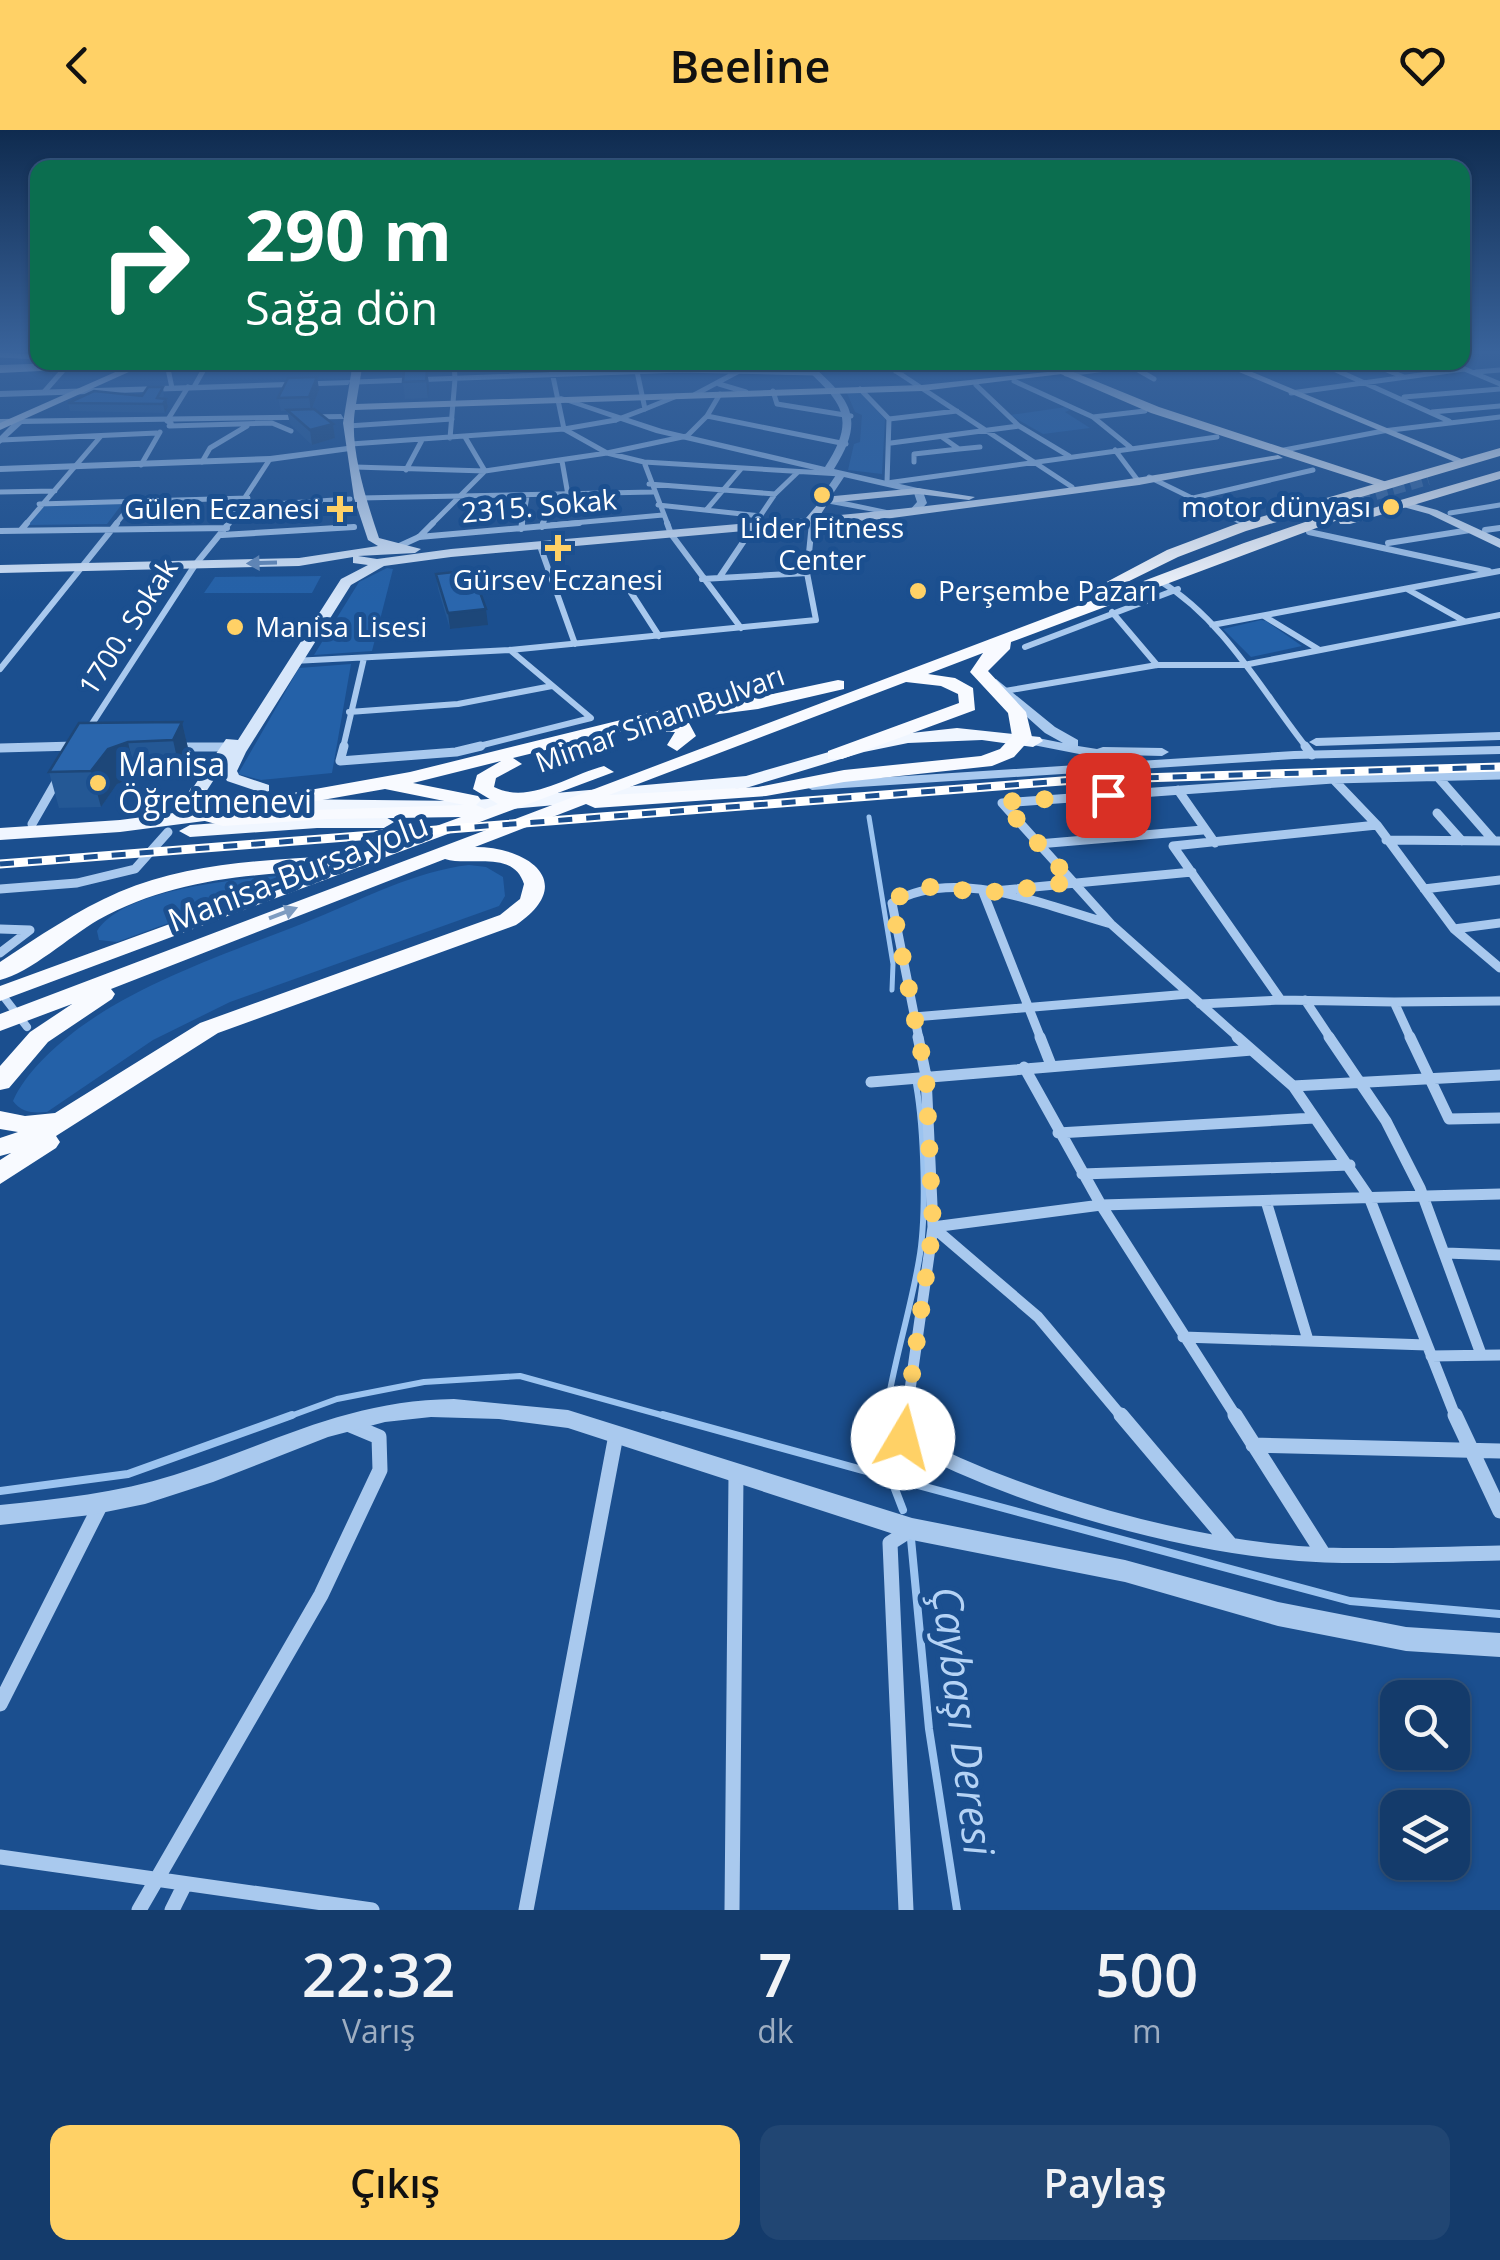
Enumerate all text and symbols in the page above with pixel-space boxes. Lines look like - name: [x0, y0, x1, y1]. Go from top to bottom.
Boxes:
- text: Beeline: [669, 35, 831, 96]
- icon: back: [50, 38, 105, 93]
- icon: heart: [1395, 38, 1450, 93]
- text: 290 m: [245, 186, 452, 282]
- icon: right: [80, 200, 210, 330]
- text: Sağa dön: [245, 277, 438, 338]
- street label: 2315. Sokak: [460, 479, 618, 531]
- marker: Lider Fitness Center: [811, 484, 833, 506]
- place label: motor dünyası: [1181, 487, 1371, 525]
- place label: Gülen Eczanesi: [124, 489, 320, 527]
- marker: motor dünyası: [1380, 496, 1402, 518]
- marker: Gülen Eczanesi: [329, 498, 351, 520]
- place label: Lider Fitness Center: [740, 508, 904, 578]
- marker: Gürsev Eczanesi: [547, 537, 569, 559]
- street label: 1700. Sokak: [69, 551, 186, 702]
- one-way arrow: [246, 556, 278, 572]
- place label: Gürsev Eczanesi: [453, 560, 663, 598]
- place label: Perşembe Pazarı: [938, 571, 1157, 609]
- marker: Perşembe Pazarı: [907, 580, 929, 602]
- place label: Manisa Lisesi: [255, 607, 427, 645]
- marker: Manisa Lisesi: [224, 616, 246, 638]
- street label: Mimar Sinan Bulvarı: [530, 655, 789, 781]
- place label: Manisa Öğretmenevi: [118, 742, 312, 822]
- pin: [1066, 753, 1151, 838]
- icon: arrive: [1081, 768, 1136, 823]
- marker: Manisa Öğretmenevi: [87, 772, 109, 794]
- street label: Manisa-Bursa yolu: [161, 802, 434, 941]
- one-way arrow: [268, 905, 298, 920]
- position arrow: [851, 1386, 955, 1490]
- water label: Çaybaşı Deresi: [920, 1583, 1009, 1860]
- map controls: [1380, 1680, 1470, 1880]
- button: search: [1380, 1680, 1470, 1770]
- button: layers: [1380, 1790, 1470, 1880]
- text: 22:32: [302, 1933, 455, 2015]
- text: 7: [758, 1933, 793, 2015]
- text: 500: [1095, 1933, 1198, 2015]
- text: Varış: [342, 2009, 415, 2052]
- text: dk: [757, 2009, 794, 2052]
- text: m: [1132, 2009, 1162, 2052]
- button: Çıkış: [50, 2125, 740, 2240]
- button: Paylaş: [760, 2125, 1450, 2240]

